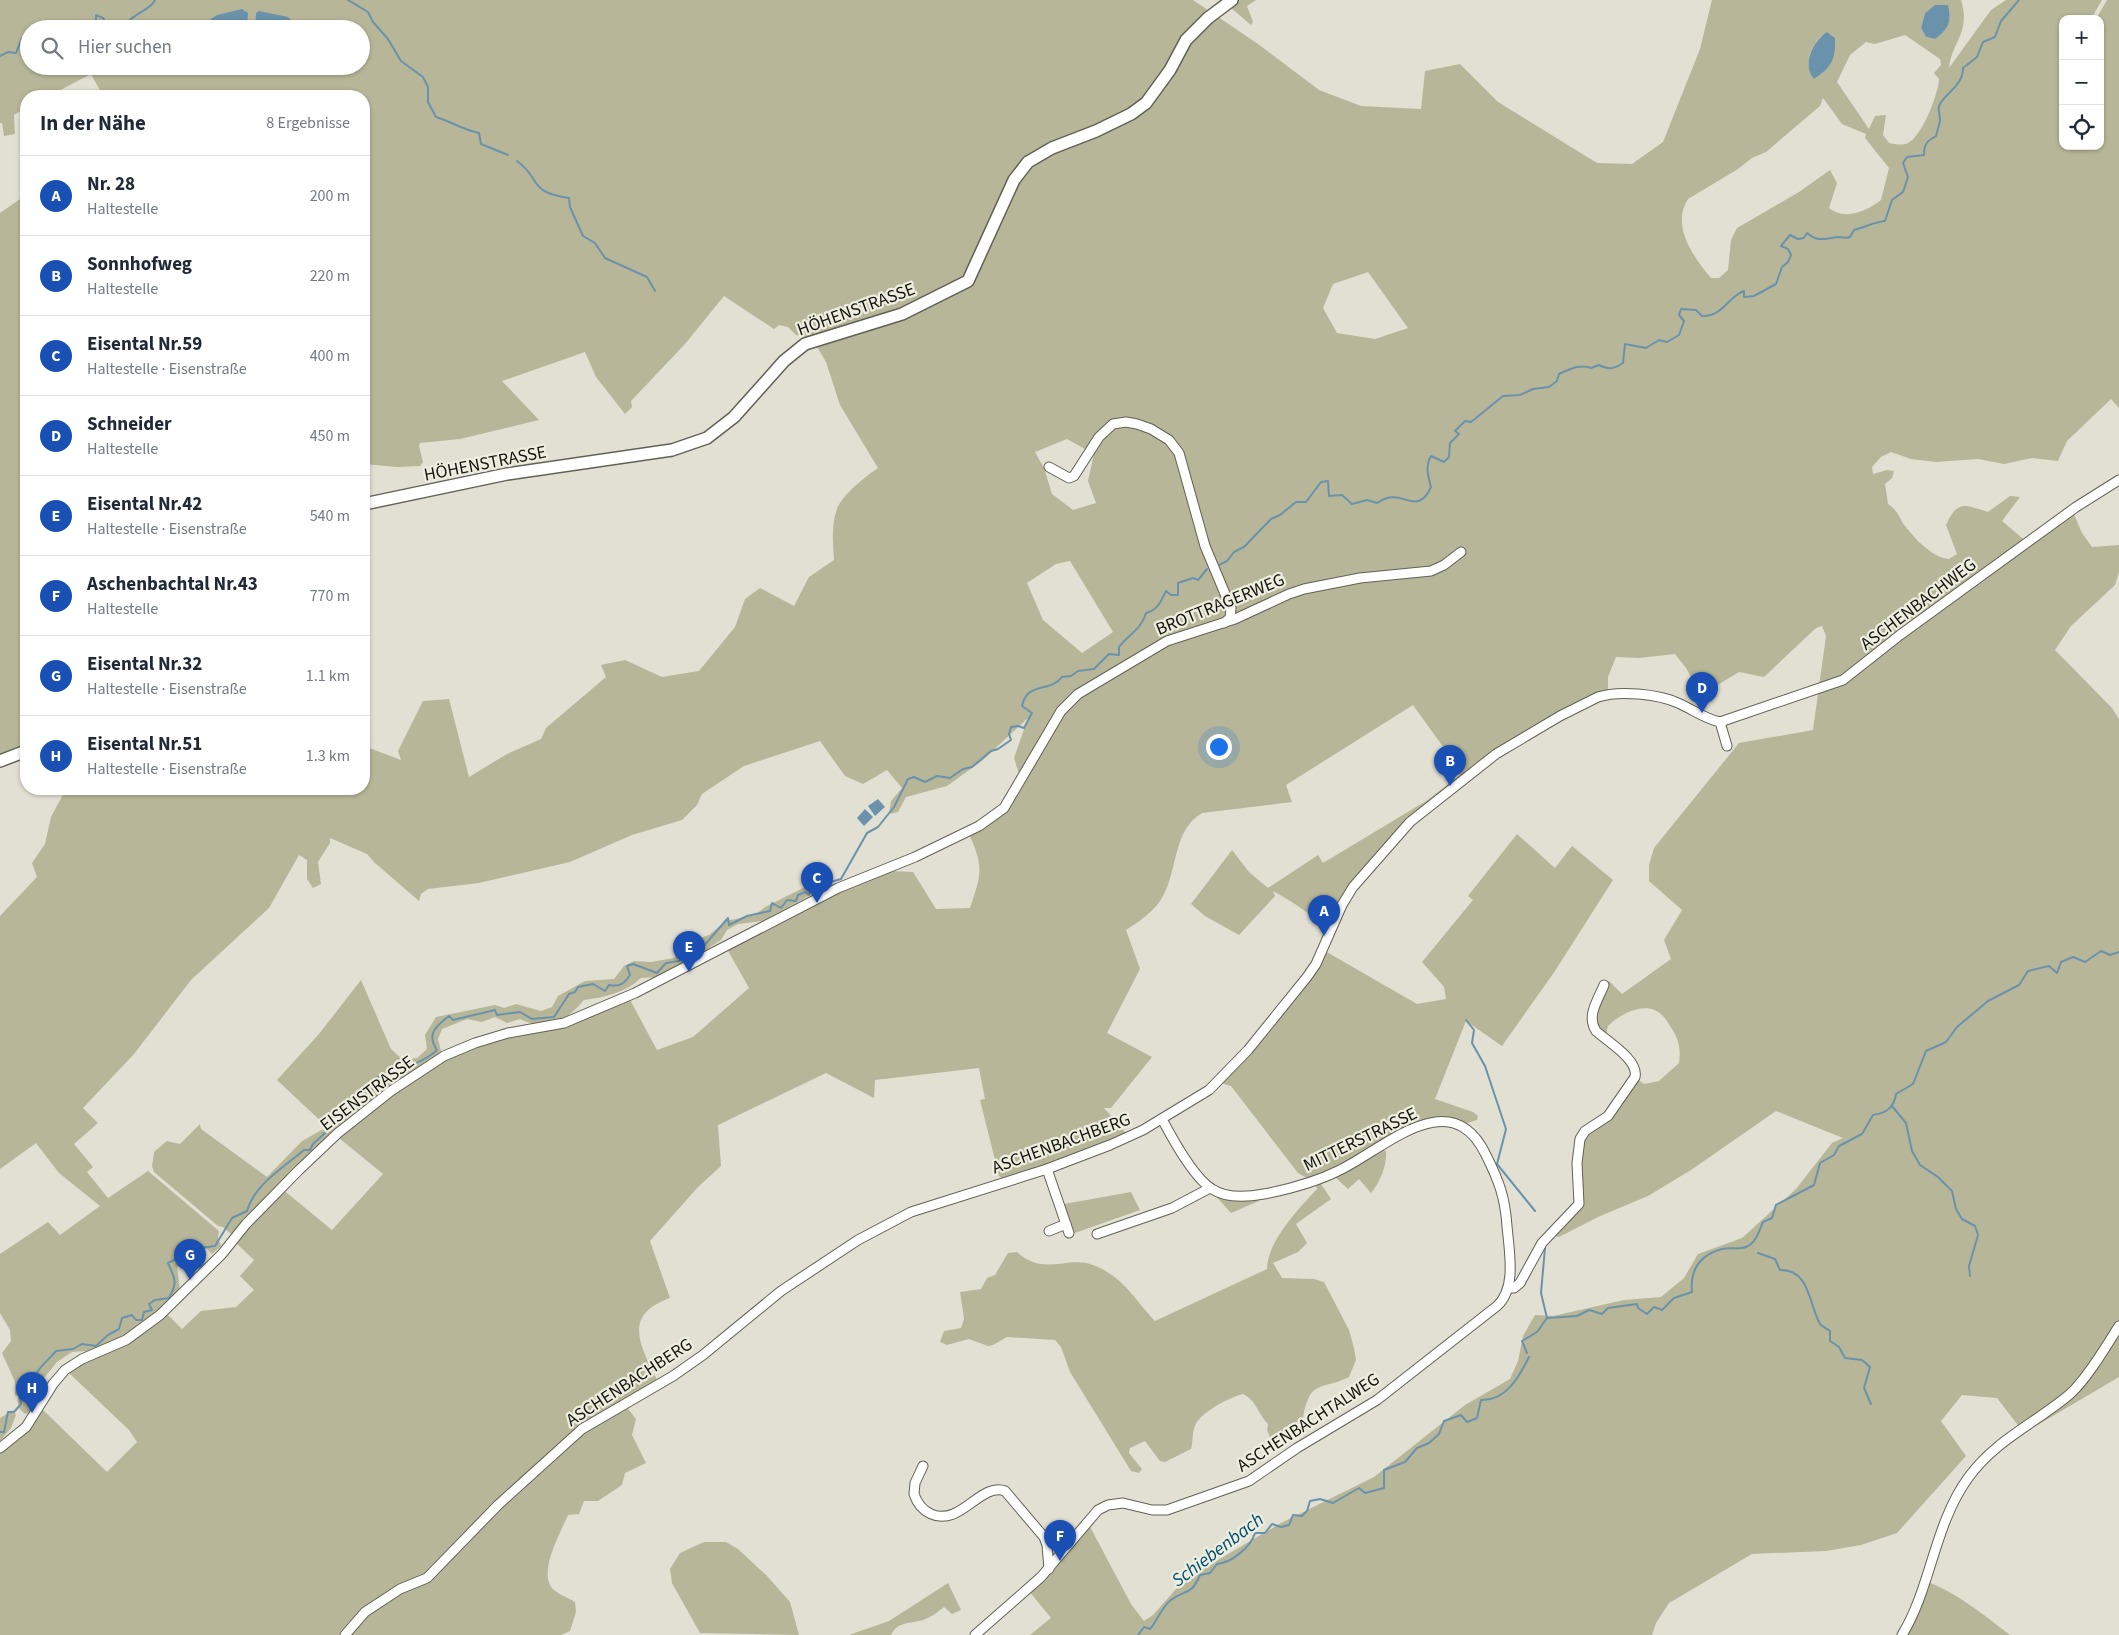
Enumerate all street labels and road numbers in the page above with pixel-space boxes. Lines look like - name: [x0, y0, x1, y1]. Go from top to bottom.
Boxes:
- street label: HÖHENSTRASSE: [794, 277, 919, 342]
- street label: HÖHENSTRASSE: [422, 439, 548, 488]
- street label: ASCHENBACHWEG: [1855, 552, 1982, 656]
- street label: BROTTRAGERWEG: [1152, 567, 1288, 642]
- street label: EISENSTRASSE: [315, 1050, 420, 1137]
- street label: MITTERSTRASSE: [1299, 1101, 1421, 1178]
- street label: ASCHENBACHBERG: [988, 1107, 1134, 1180]
- street label: ASCHENBACHBERG: [561, 1332, 697, 1433]
- street label: ASCHENBACHTALWEG: [1232, 1367, 1385, 1478]

